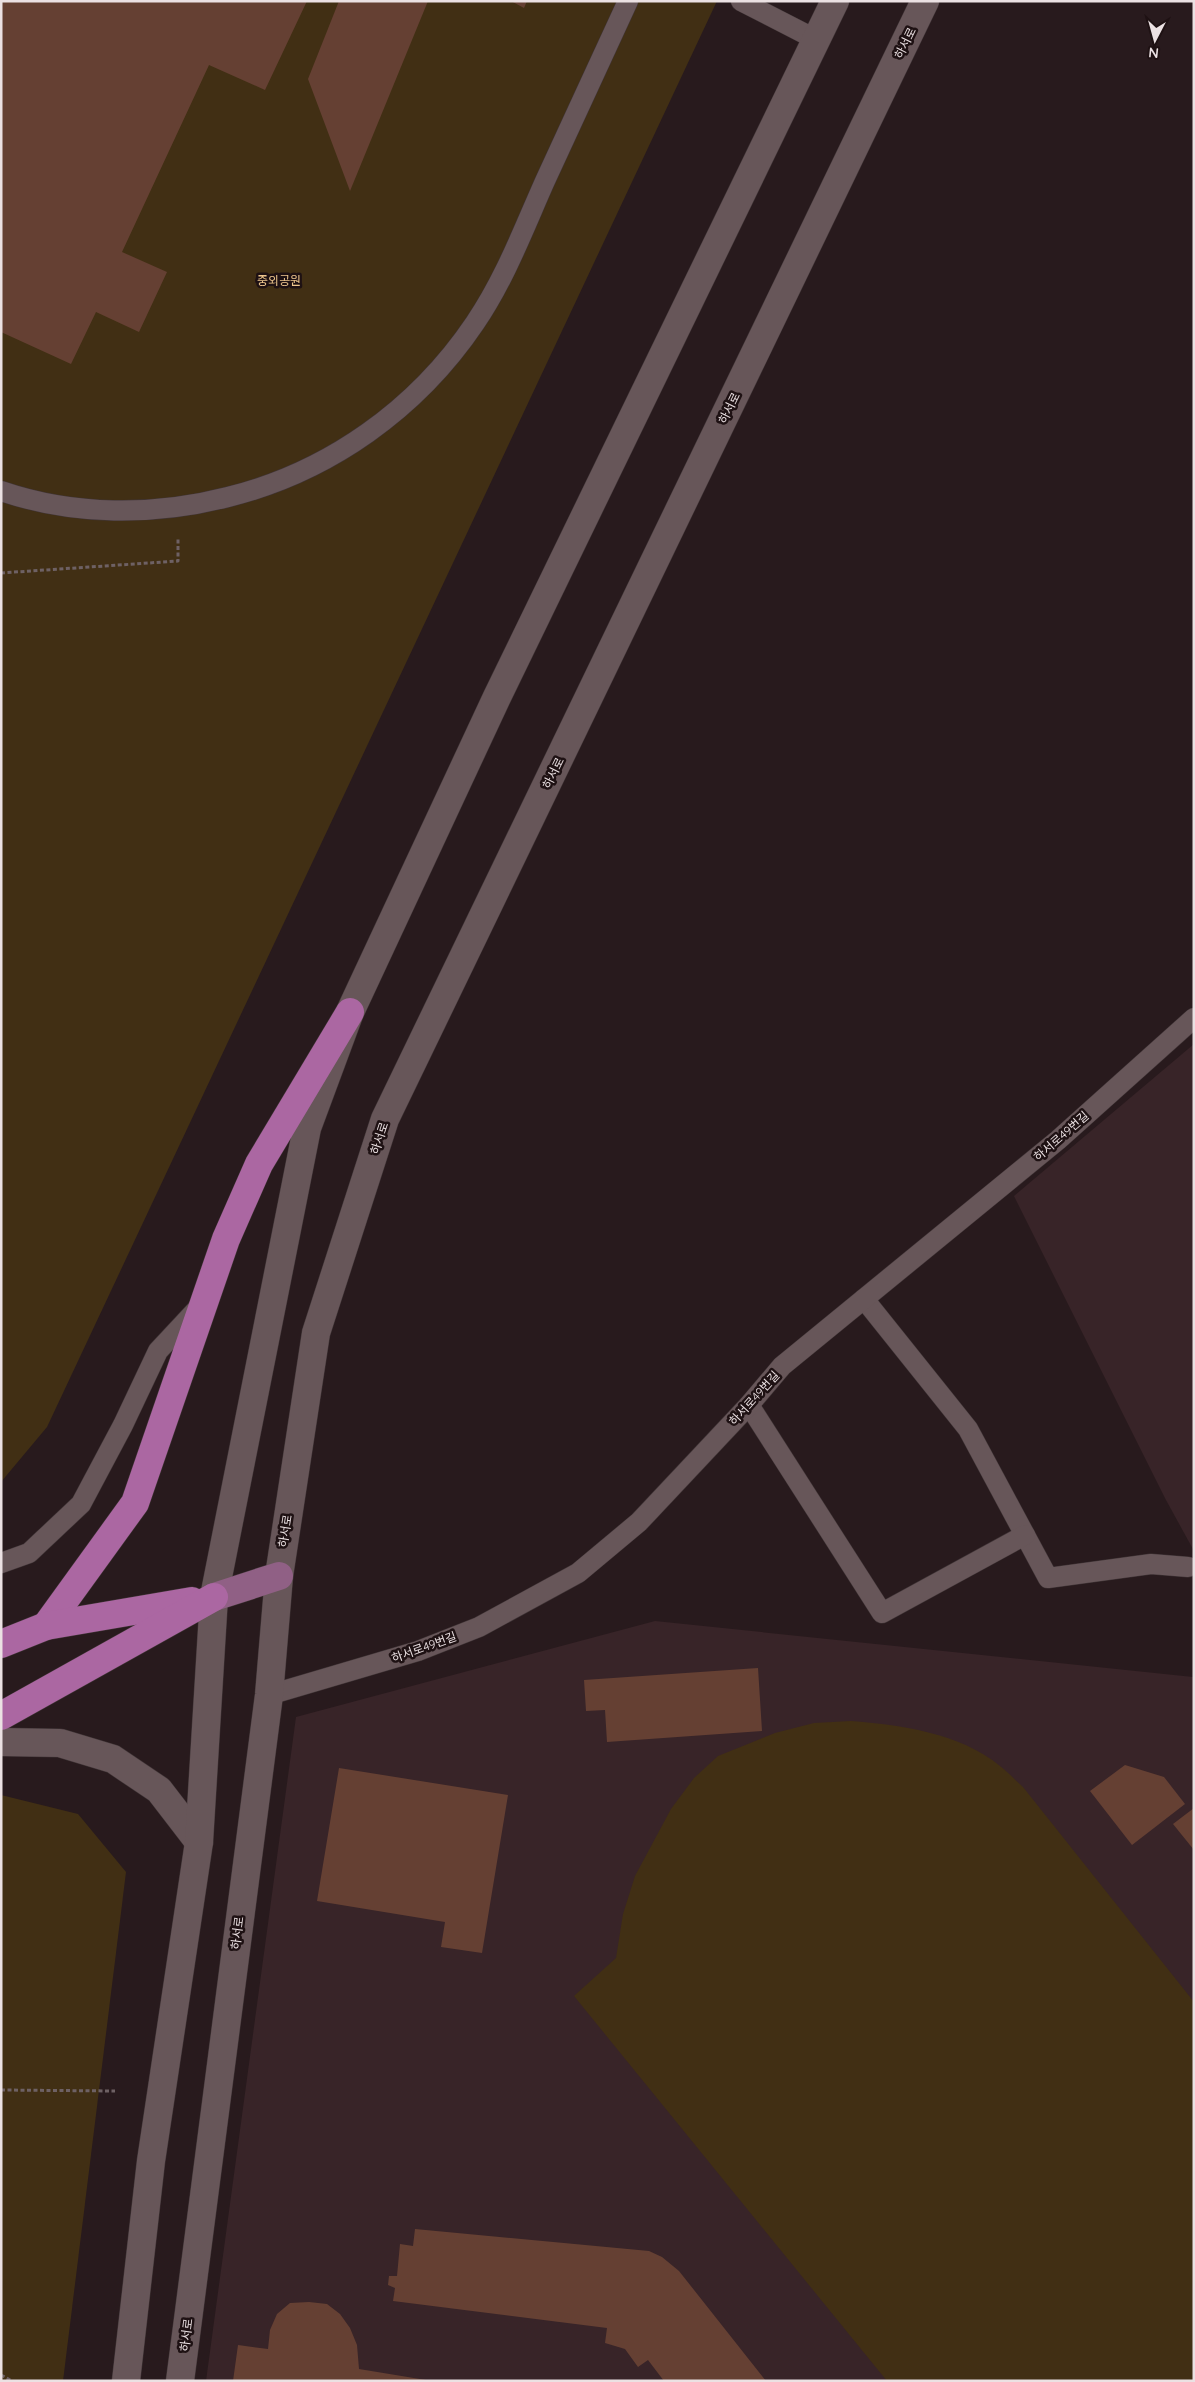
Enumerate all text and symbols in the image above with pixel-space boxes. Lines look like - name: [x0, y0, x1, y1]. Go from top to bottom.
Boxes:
- north arrow: [1130, 15, 1180, 65]
- street label: 하서로: [891, 25, 919, 61]
- text: N: [1148, 43, 1160, 62]
- park label: 중외공원: [257, 273, 301, 288]
- street label: 하서로: [715, 390, 743, 426]
- street label: 하서로: [539, 755, 567, 791]
- street label: 하서로49번길: [1030, 1108, 1092, 1164]
- street label: 하서로: [367, 1120, 391, 1156]
- street label: 하서로49번길: [726, 1368, 782, 1428]
- street label: 하서로: [275, 1513, 295, 1549]
- street label: 하서로49번길: [389, 1628, 459, 1666]
- street label: 하서로: [228, 1916, 246, 1950]
- street label: 하서로: [177, 2318, 195, 2352]

